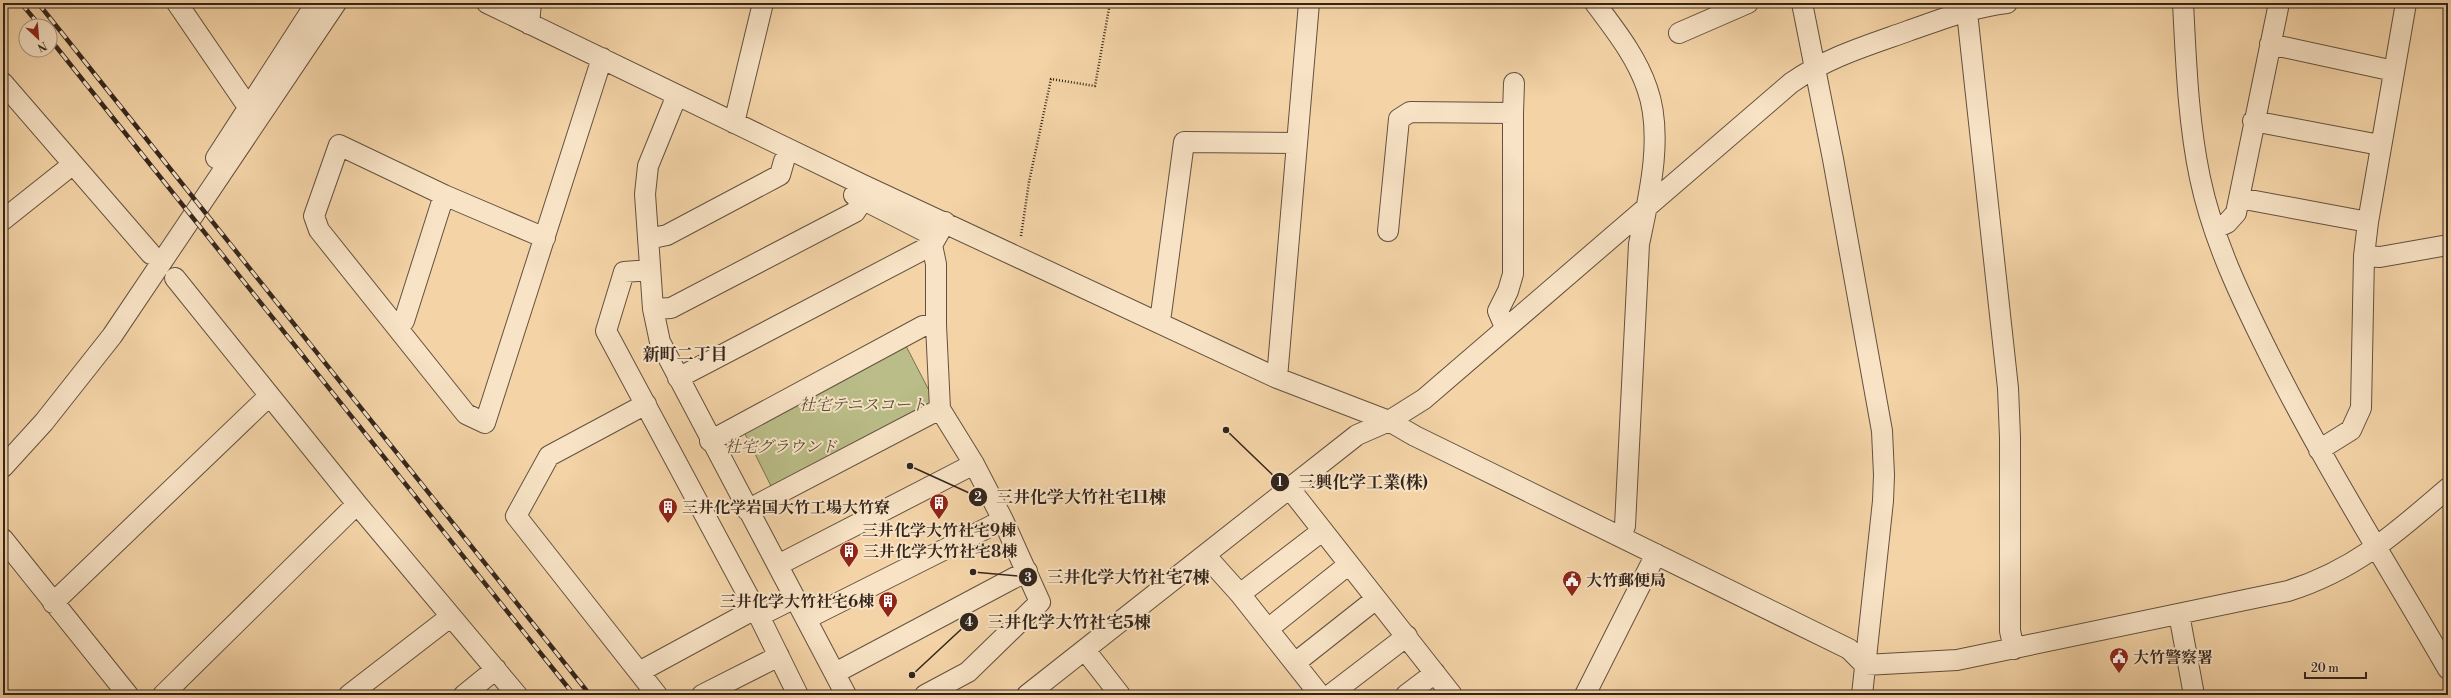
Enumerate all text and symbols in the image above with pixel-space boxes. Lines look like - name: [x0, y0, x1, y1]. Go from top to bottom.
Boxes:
- north arrow: [18, 18, 58, 58]
- text: N: [35, 38, 49, 54]
- district label: 新町二丁目: [643, 344, 728, 366]
- park label: 社宅テニスコート: [799, 395, 927, 415]
- park label: 社宅グラウンド: [725, 437, 838, 457]
- callout: 三興化学工業(株): [1270, 468, 1436, 497]
- text: 三興化学工業(株): [1298, 472, 1428, 494]
- text: 1: [1277, 475, 1283, 490]
- callout: 三井化学大竹社宅11棟: [968, 482, 1174, 511]
- text: 三井化学大竹社宅11棟: [996, 487, 1166, 509]
- text: 2: [974, 490, 982, 505]
- building icon: 三井化学大竹社宅9棟: [928, 492, 950, 520]
- building icon: 三井化学岩国大竹工場大竹寮: [657, 496, 679, 524]
- place label: 三井化学岩国大竹工場大竹寮: [682, 498, 890, 518]
- place label: 三井化学大竹社宅9棟: [862, 521, 1016, 541]
- building icon: 三井化学大竹社宅8棟: [838, 540, 860, 568]
- place label: 三井化学大竹社宅8棟: [863, 542, 1017, 562]
- callout: 三井化学大竹社宅7棟: [1018, 563, 1217, 592]
- text: 三井化学大竹社宅7棟: [1046, 567, 1210, 589]
- public building icon: 大竹郵便局: [1561, 569, 1583, 597]
- text: 3: [1024, 571, 1032, 586]
- place label: 大竹郵便局: [1586, 571, 1666, 591]
- building icon: 三井化学大竹社宅6棟: [877, 590, 899, 618]
- place label: 三井化学大竹社宅6棟: [720, 592, 874, 612]
- callout: 三井化学大竹社宅5棟: [959, 608, 1158, 637]
- text: 三井化学大竹社宅5棟: [987, 612, 1151, 634]
- text: 4: [965, 615, 973, 630]
- public building icon: 大竹警察署: [2108, 646, 2130, 674]
- place label: 大竹警察署: [2133, 648, 2213, 668]
- scale bar: [2305, 654, 2366, 680]
- text: 20 m: [2311, 661, 2339, 676]

